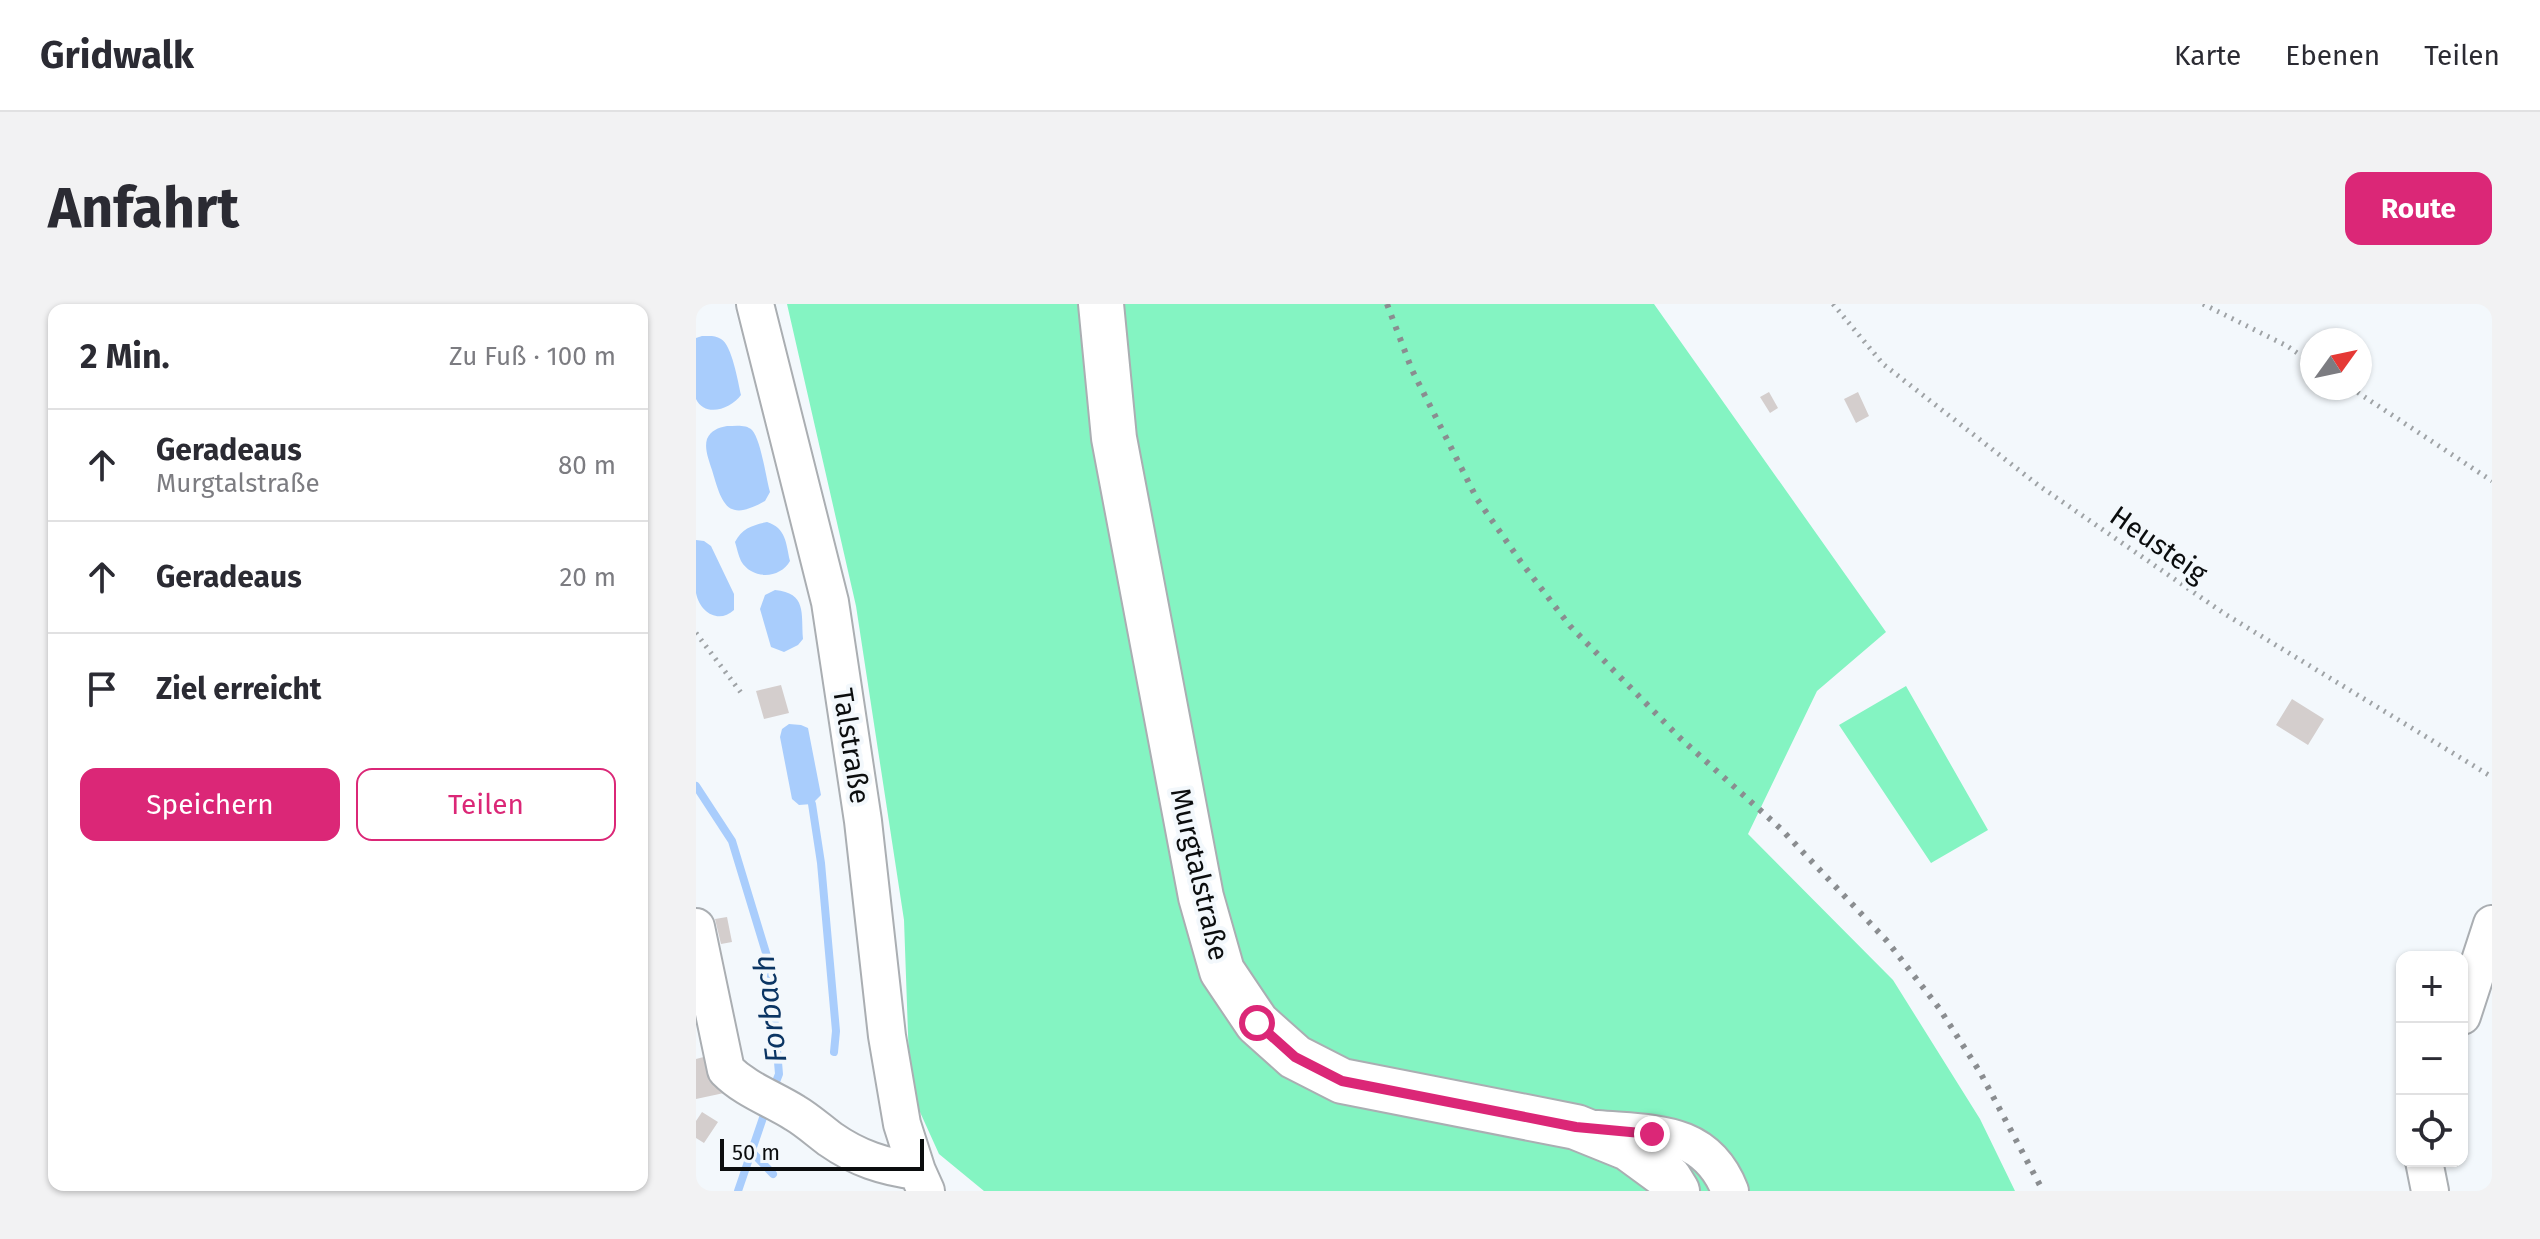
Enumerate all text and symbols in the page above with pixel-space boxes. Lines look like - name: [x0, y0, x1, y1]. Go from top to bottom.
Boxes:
- text: Gridwalk: [40, 32, 194, 78]
- text: Karte: [2174, 39, 2241, 72]
- text: Ebenen: [2285, 39, 2380, 72]
- text: Teilen: [2424, 39, 2500, 72]
- button: Route: [2345, 172, 2492, 245]
- text: Anfahrt: [48, 175, 239, 242]
- north arrow: [2300, 328, 2372, 400]
- text: 2 Min.: [80, 336, 170, 377]
- text: Zu Fuß · 100 m: [449, 341, 616, 372]
- text: Geradeaus: [156, 432, 302, 468]
- icon: ahead: [80, 443, 124, 487]
- text: 80 m: [558, 450, 616, 481]
- text: Murgtalstraße: [156, 468, 320, 499]
- street label: Heusteig: [2104, 499, 2214, 590]
- icon: ahead: [80, 555, 124, 599]
- text: Geradeaus: [156, 559, 302, 595]
- text: 20 m: [559, 562, 616, 593]
- icon: arrive: [80, 667, 124, 711]
- text: Ziel erreicht: [156, 671, 321, 707]
- street label: Talstraße: [826, 686, 877, 806]
- button: Speichern: [80, 768, 340, 841]
- button: Teilen: [356, 768, 616, 841]
- street label: Murgtalstraße: [1164, 785, 1235, 964]
- map controls: [2396, 951, 2468, 1167]
- button: +: [2396, 951, 2468, 1023]
- water label: Forbach: [746, 953, 794, 1065]
- route start: [1239, 1005, 1275, 1041]
- button: −: [2396, 1023, 2468, 1095]
- button: locate: [2396, 1095, 2468, 1167]
- route end: [1634, 1116, 1670, 1152]
- scale bar: [720, 1135, 924, 1171]
- text: 50 m: [732, 1139, 780, 1166]

